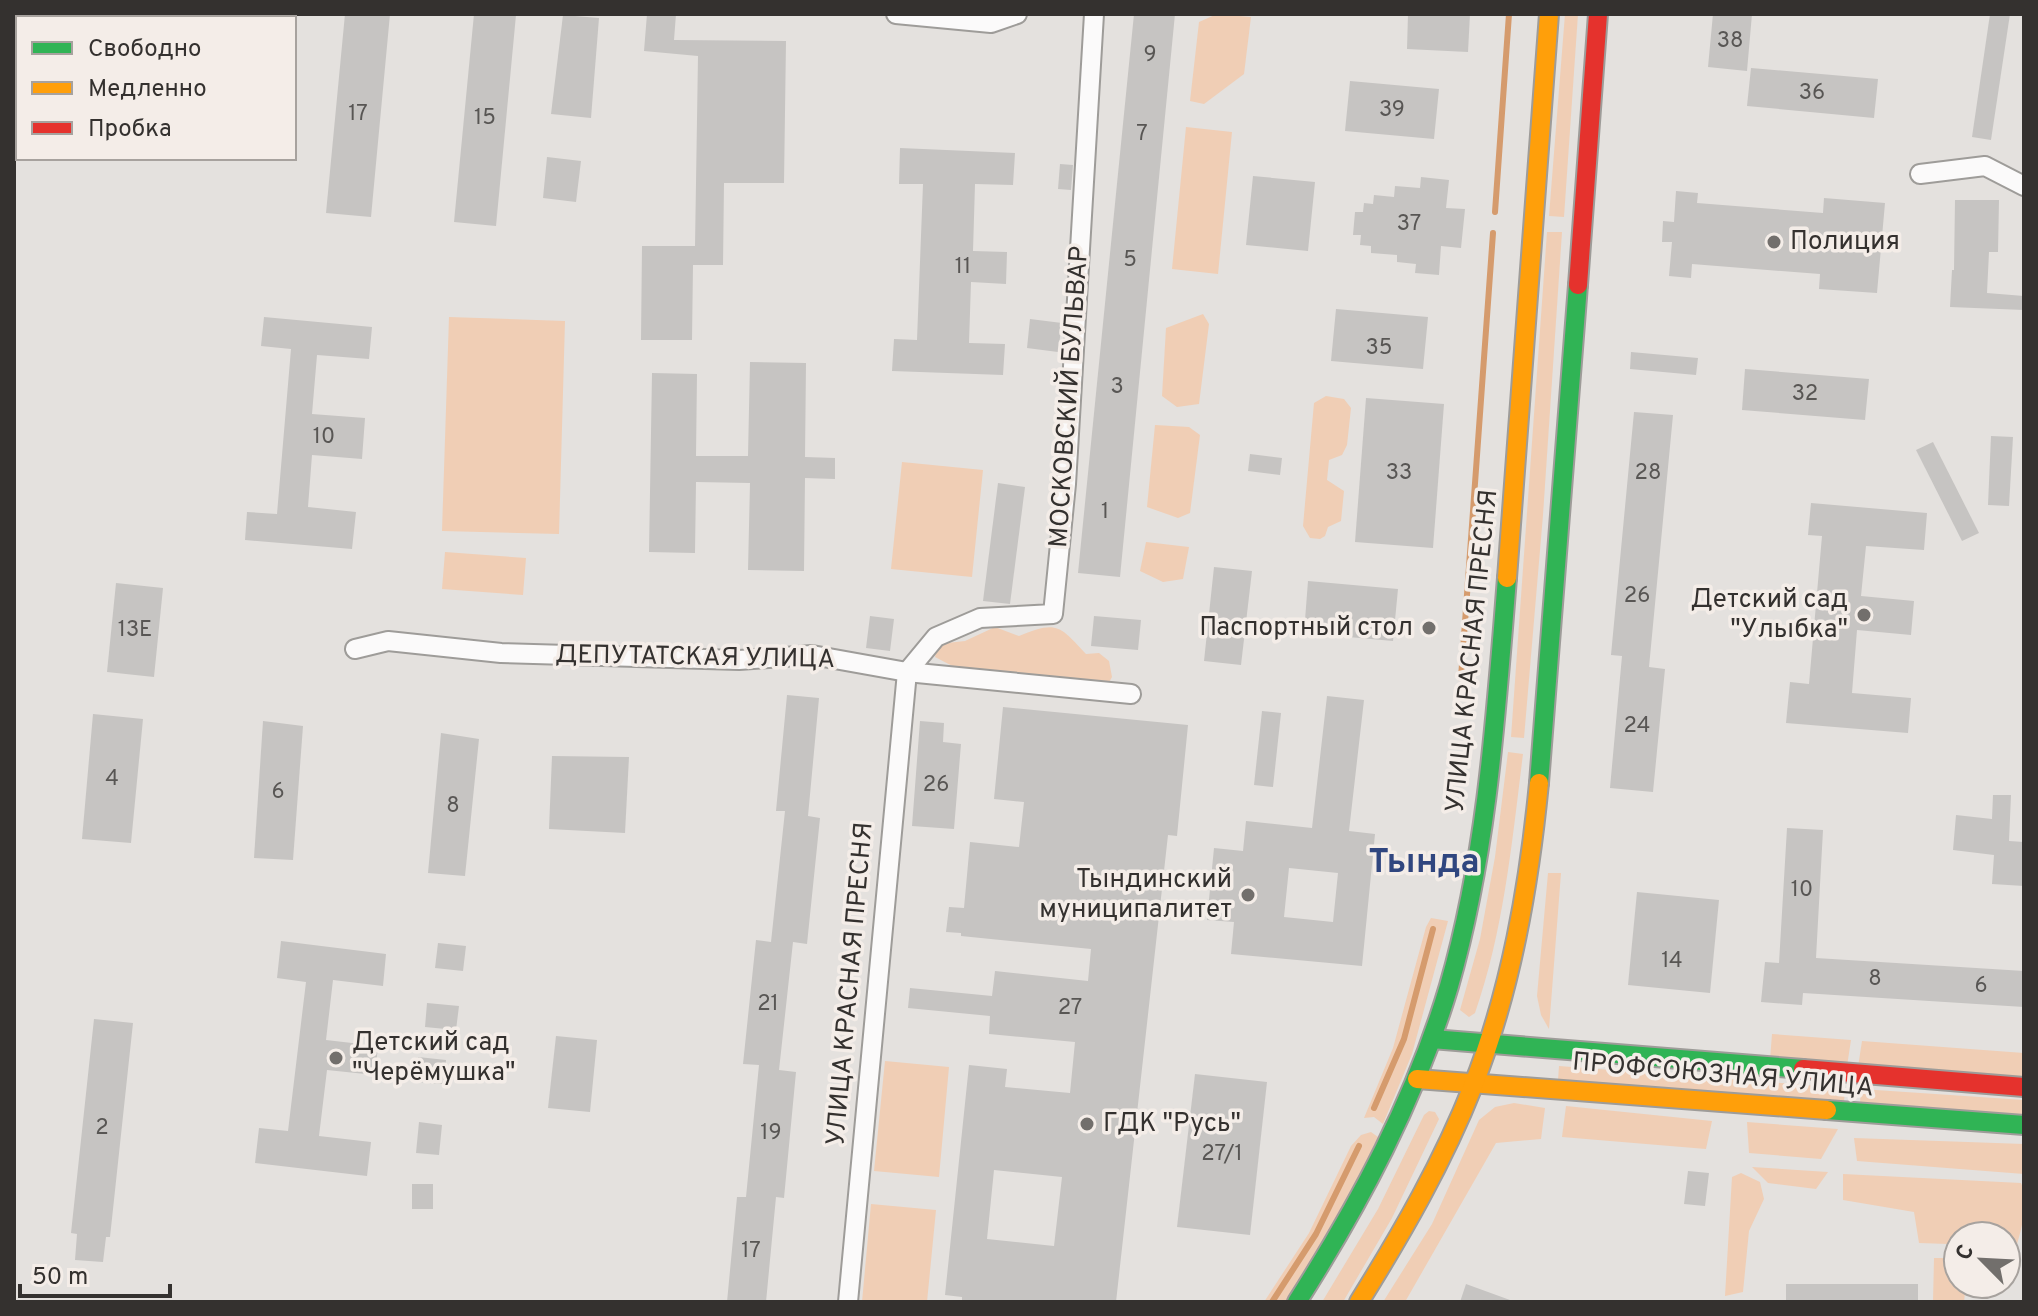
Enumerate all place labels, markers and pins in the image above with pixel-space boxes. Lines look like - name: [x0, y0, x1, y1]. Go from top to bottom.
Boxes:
- place label: Полиция: [1790, 226, 1900, 259]
- marker: Полиция: [1765, 233, 1783, 251]
- place label: Детский сад "Улыбка": [1690, 584, 1848, 647]
- marker: Детский сад "Улыбка": [1855, 606, 1873, 624]
- place label: Паспортный стол: [1199, 612, 1413, 645]
- marker: Паспортный стол: [1420, 619, 1438, 637]
- place label: Тындинский муниципалитет: [1039, 864, 1232, 927]
- marker: Тындинский муниципалитет: [1239, 886, 1257, 904]
- place label: Детский сад "Черёмушка": [352, 1027, 515, 1090]
- marker: Детский сад "Черёмушка": [327, 1049, 345, 1067]
- place label: ГДК "Русь": [1103, 1108, 1241, 1141]
- marker: ГДК "Русь": [1078, 1115, 1096, 1133]

